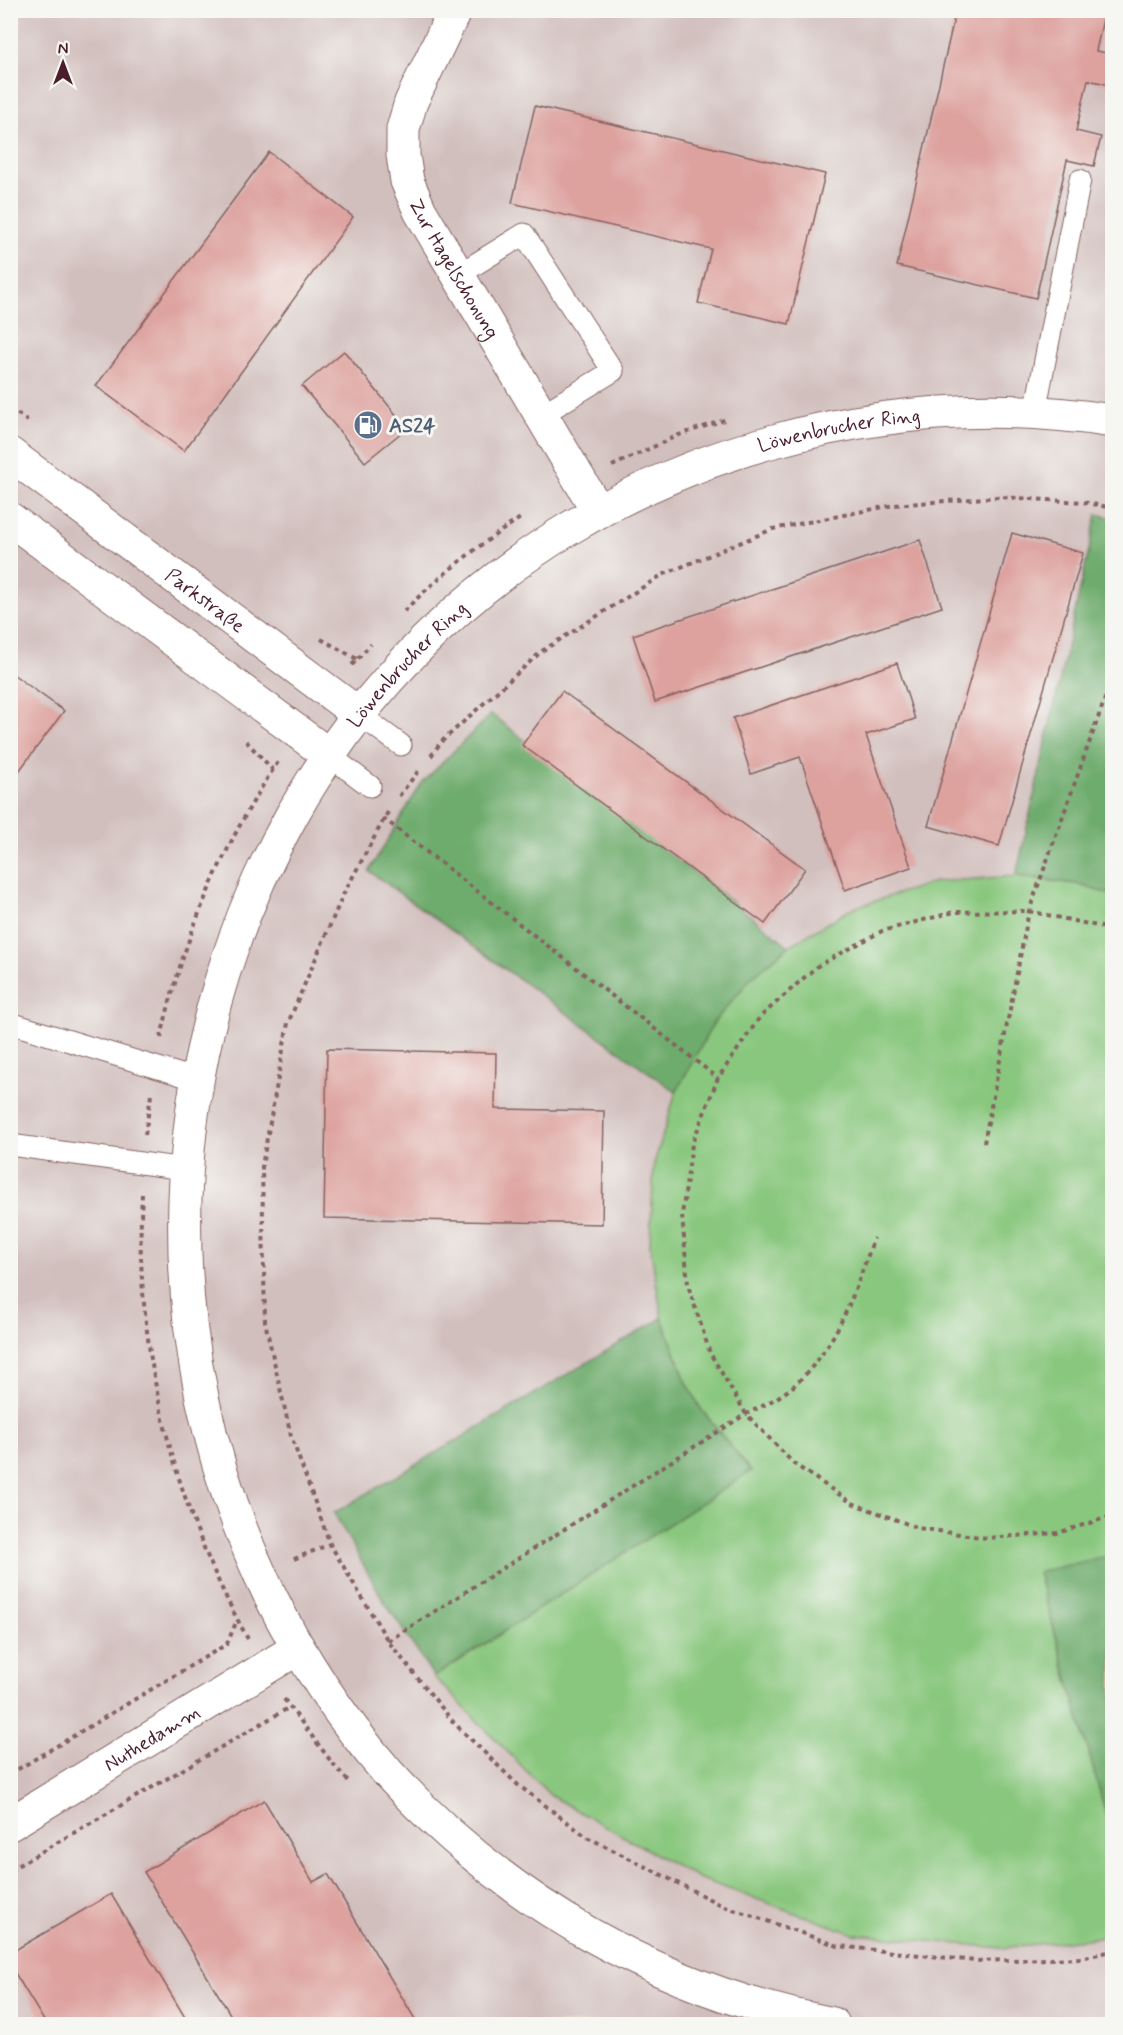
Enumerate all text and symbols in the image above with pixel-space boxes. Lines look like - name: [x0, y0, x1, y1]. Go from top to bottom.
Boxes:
- north arrow: [33, 33, 93, 93]
- text: N: [58, 39, 68, 60]
- street label: Zur Hagelschonung: [401, 195, 505, 345]
- street label: Löwenbrucher Ring: [755, 403, 922, 460]
- fuel station icon: AS24: [352, 409, 384, 441]
- place label: AS24: [389, 413, 436, 440]
- street label: Parkstraße: [159, 562, 250, 640]
- street label: Löwenbrucher Ring: [342, 596, 474, 734]
- street label: Nuthedamm: [99, 1699, 206, 1779]

